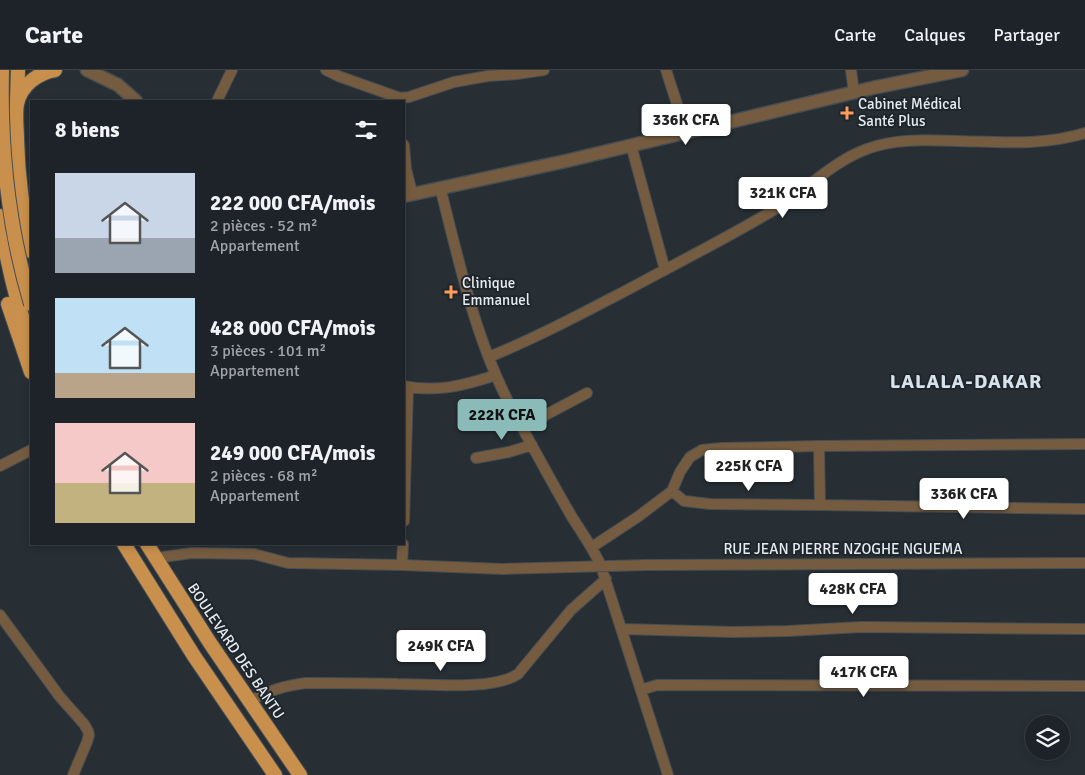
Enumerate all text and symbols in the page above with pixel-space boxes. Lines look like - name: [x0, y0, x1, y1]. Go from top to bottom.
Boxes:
- text: Carte: [25, 20, 83, 50]
- text: Carte: [834, 24, 876, 46]
- text: Calques: [904, 24, 966, 46]
- text: Partager: [994, 24, 1060, 46]
- place label: Cabinet Médical Santé Plus: [858, 95, 961, 130]
- pin: 336K CFA: [634, 104, 738, 146]
- marker: Cabinet Médical Santé Plus: [840, 106, 854, 120]
- text: 336K CFA: [653, 110, 719, 130]
- icon: filters: [352, 116, 380, 144]
- text: 8 biens: [55, 117, 120, 143]
- pin: 321K CFA: [731, 176, 835, 219]
- text: 321K CFA: [750, 183, 816, 203]
- text: 222 000 CFA/mois: [210, 190, 375, 216]
- icon: home: [95, 193, 155, 253]
- text: 2 pièces · 52 m²: [210, 216, 318, 236]
- text: Appartement: [210, 236, 300, 256]
- place label: Clinique Emmanuel: [462, 274, 530, 309]
- marker: Clinique Emmanuel: [444, 285, 458, 299]
- text: 428 000 CFA/mois: [210, 315, 375, 341]
- icon: home: [95, 318, 155, 378]
- text: 3 pièces · 101 m²: [210, 341, 326, 361]
- text: Appartement: [210, 361, 300, 381]
- district label: LALALA-DAKAR: [890, 369, 1042, 394]
- pin: 222K CFA: [450, 398, 554, 441]
- text: 222K CFA: [469, 405, 535, 425]
- text: 249 000 CFA/mois: [210, 440, 375, 466]
- icon: home: [95, 443, 155, 503]
- pin: 225K CFA: [697, 450, 801, 492]
- text: 225K CFA: [716, 456, 782, 476]
- text: 2 pièces · 68 m²: [210, 466, 318, 486]
- pin: 336K CFA: [912, 478, 1016, 520]
- text: 336K CFA: [931, 484, 997, 504]
- text: Appartement: [210, 486, 300, 506]
- street label: RUE JEAN PIERRE NZOGHE NGUEMA: [723, 540, 963, 558]
- pin: 428K CFA: [801, 572, 905, 615]
- text: 428K CFA: [820, 579, 886, 599]
- street label: BOULEVARD DES BANTU: [184, 580, 288, 722]
- pin: 249K CFA: [389, 630, 493, 672]
- text: 249K CFA: [408, 636, 474, 656]
- pin: 417K CFA: [812, 656, 916, 698]
- text: 417K CFA: [831, 662, 897, 682]
- map controls: [1025, 715, 1070, 760]
- button: layers: [1025, 715, 1070, 760]

